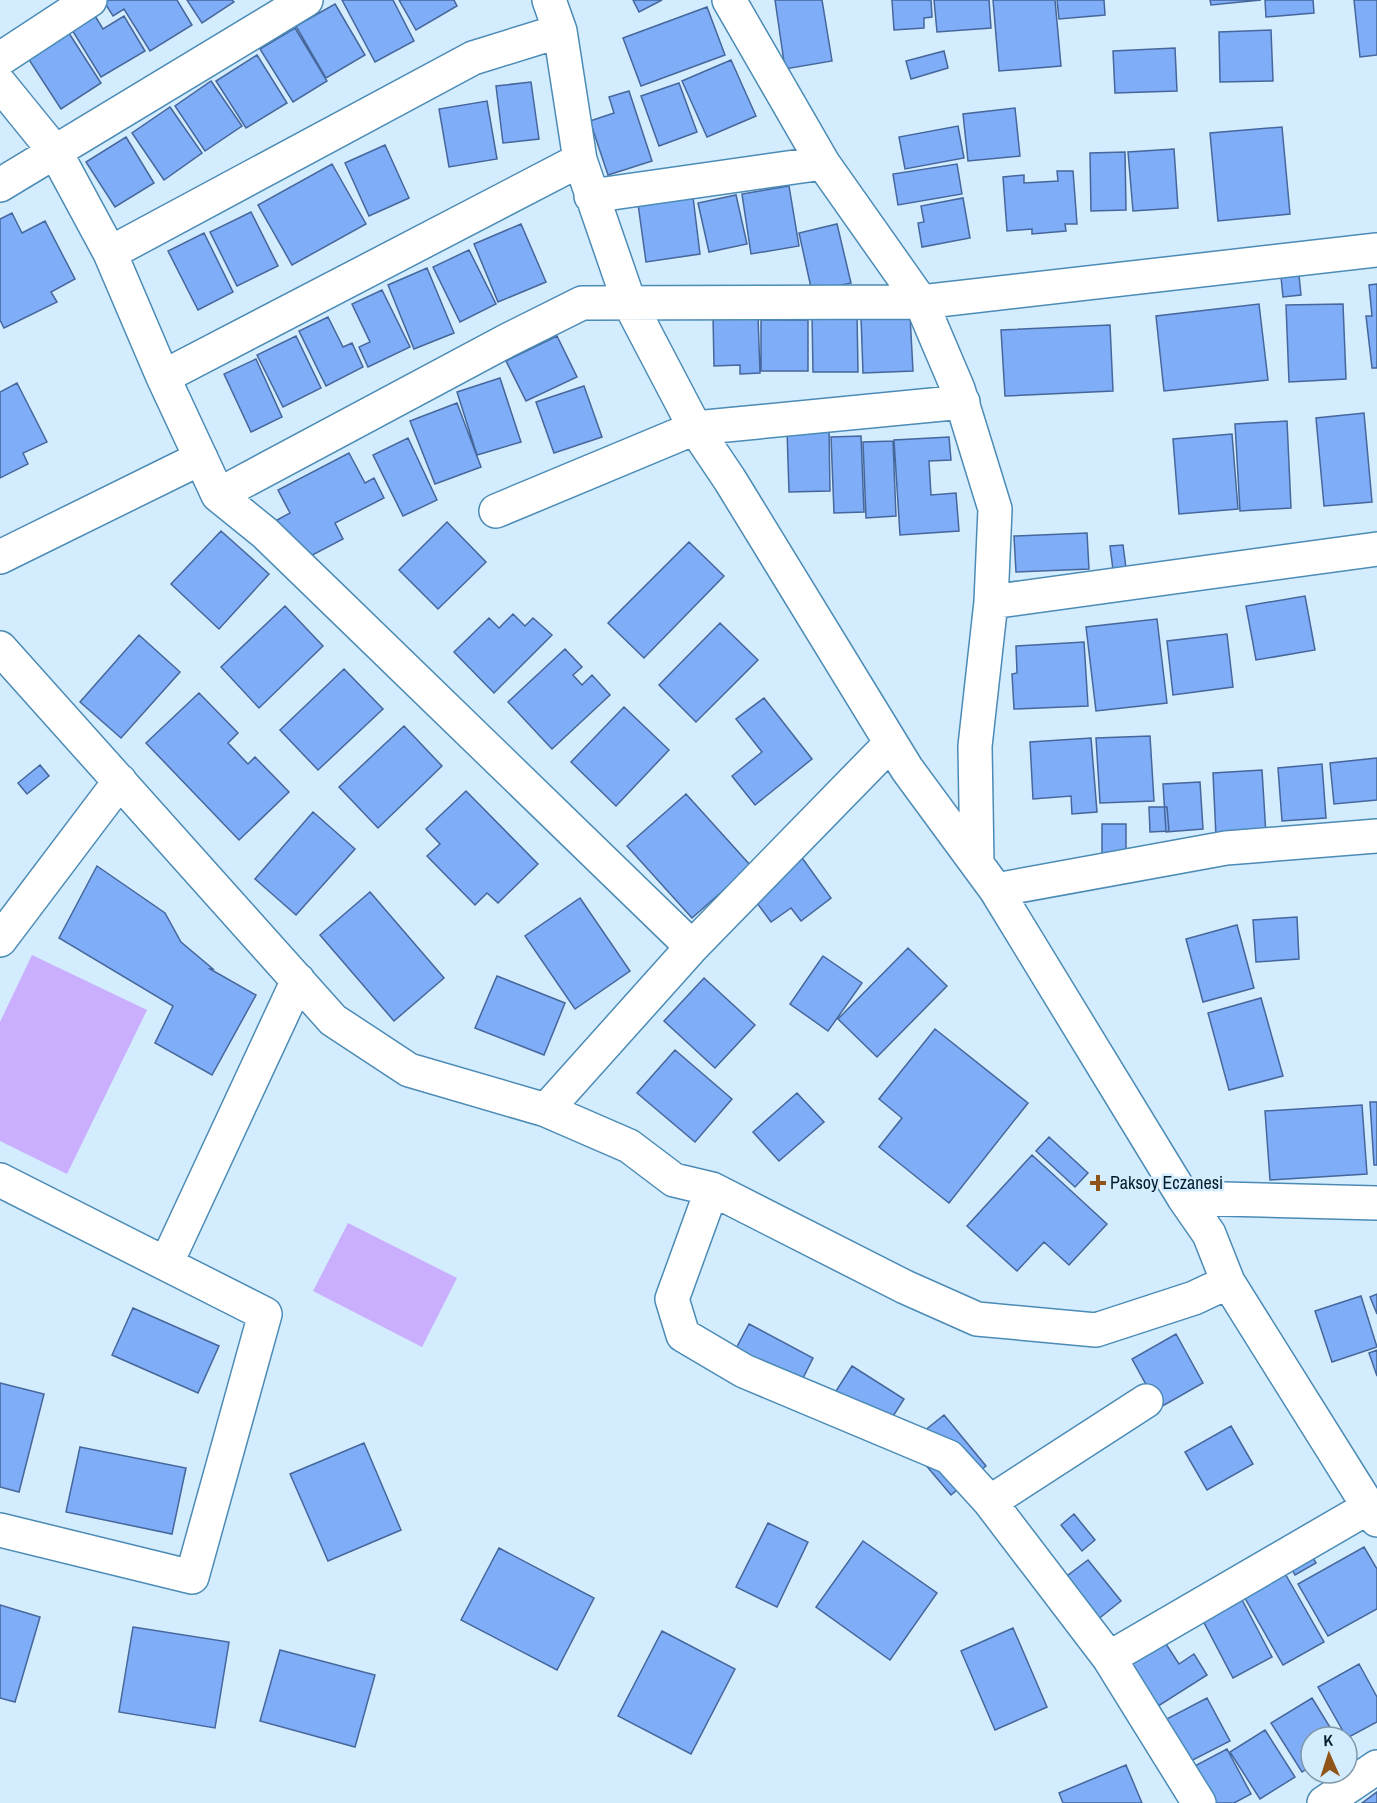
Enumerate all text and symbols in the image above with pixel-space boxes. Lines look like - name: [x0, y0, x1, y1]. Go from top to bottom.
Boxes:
- place label: Paksoy Eczanesi: [1110, 1170, 1223, 1195]
- marker: Paksoy Eczanesi: [1091, 1176, 1105, 1190]
- north arrow: [1299, 1725, 1359, 1785]
- text: K: [1323, 1729, 1334, 1751]

